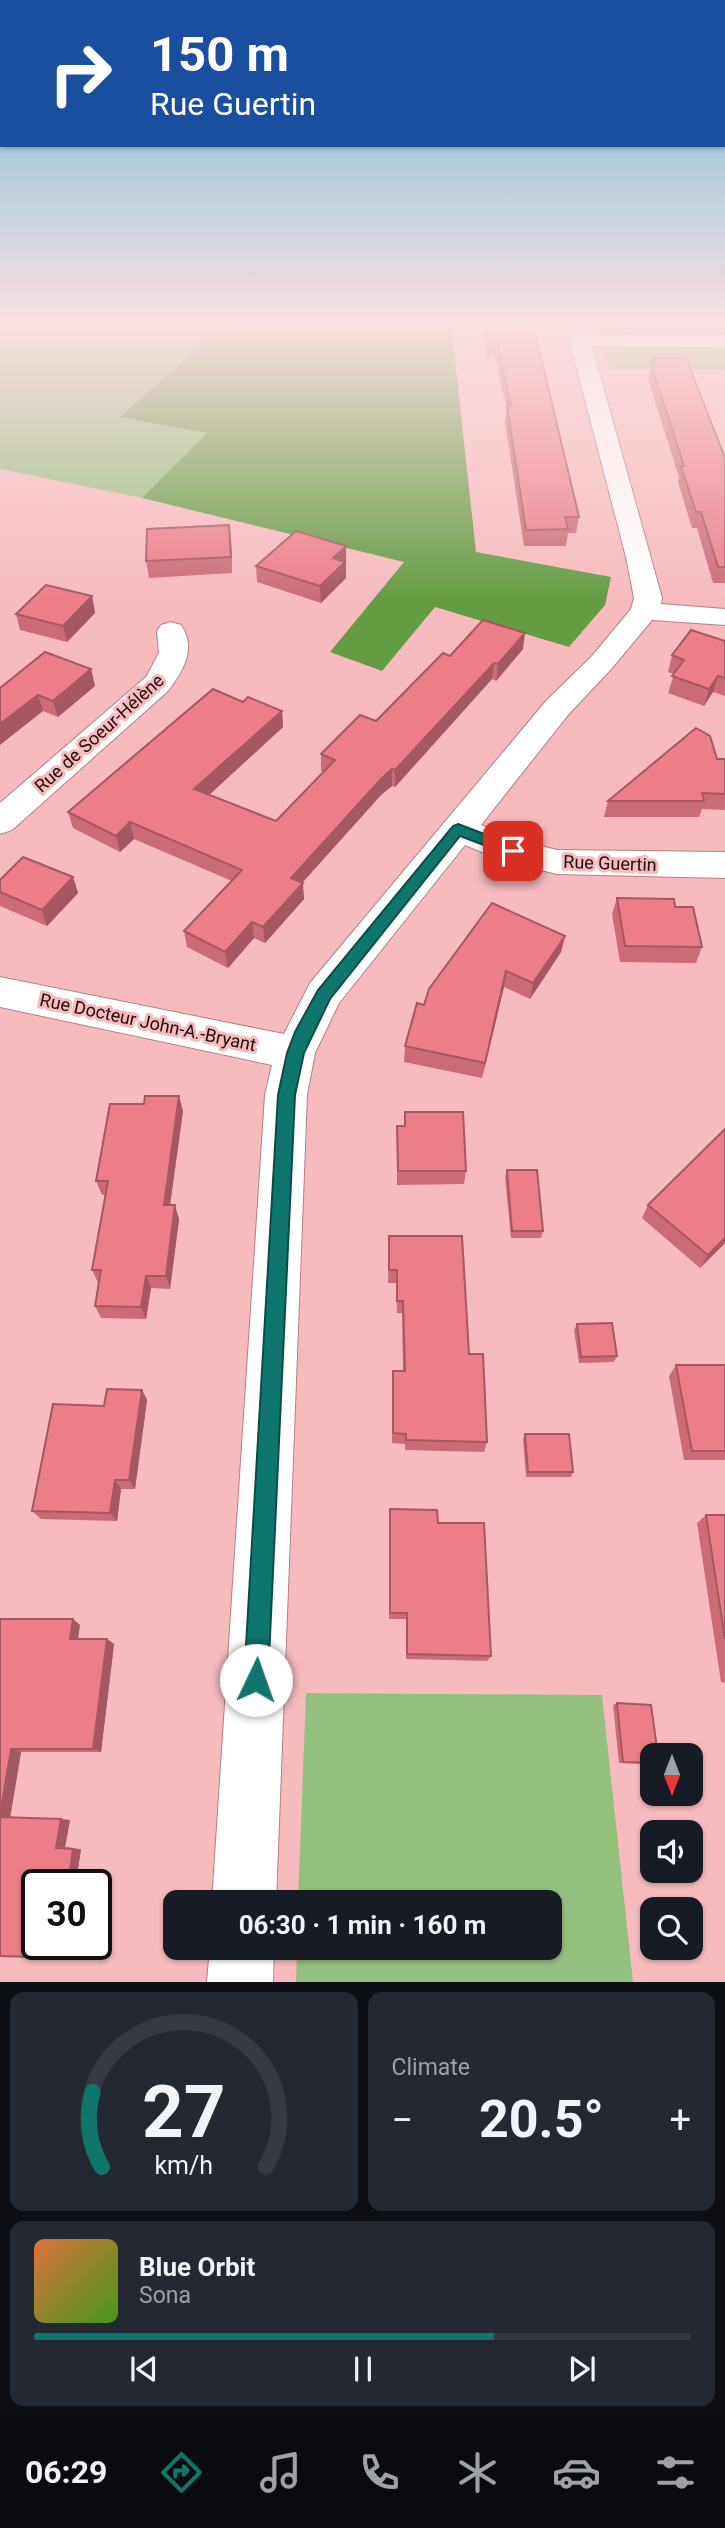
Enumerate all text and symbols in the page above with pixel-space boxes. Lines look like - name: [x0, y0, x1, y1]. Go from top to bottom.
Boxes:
- text: 150 m: [150, 26, 289, 83]
- icon: right: [35, 28, 126, 119]
- text: Rue Guertin: [150, 85, 316, 123]
- street label: Rue de Soeur-Hélène: [30, 669, 168, 797]
- pin: [483, 821, 543, 881]
- icon: arrive: [494, 832, 532, 870]
- street label: Rue Guertin: [563, 851, 657, 875]
- street label: Rue Docteur John-A.-Bryant: [38, 989, 258, 1055]
- position arrow: [219, 1643, 293, 1717]
- north arrow: [640, 1743, 704, 1806]
- map controls: [640, 1743, 703, 1960]
- button: sound: [640, 1820, 703, 1883]
- speed limit sign: 30: [21, 1869, 112, 1960]
- button: search: [640, 1897, 703, 1960]
- text: 06:30 · 1 min · 160 m: [239, 1910, 486, 1940]
- text: Climate: [392, 2054, 470, 2081]
- text: 27: [142, 2070, 226, 2156]
- text: 20.5°: [479, 2089, 604, 2150]
- text: −: [392, 2098, 413, 2142]
- text: +: [669, 2098, 691, 2142]
- text: km/h: [154, 2151, 213, 2180]
- text: Blue Orbit: [139, 2252, 255, 2282]
- text: Sona: [139, 2282, 191, 2309]
- icon: previous: [125, 2350, 163, 2388]
- icon: pause: [344, 2350, 382, 2388]
- icon: next: [563, 2350, 601, 2388]
- icon: directions: [157, 2448, 206, 2497]
- icon: music: [256, 2448, 305, 2497]
- icon: phone: [355, 2448, 404, 2497]
- icon: climate: [453, 2448, 502, 2497]
- icon: car: [552, 2448, 601, 2497]
- icon: filters: [651, 2448, 700, 2497]
- text: 06:29: [25, 2453, 107, 2491]

